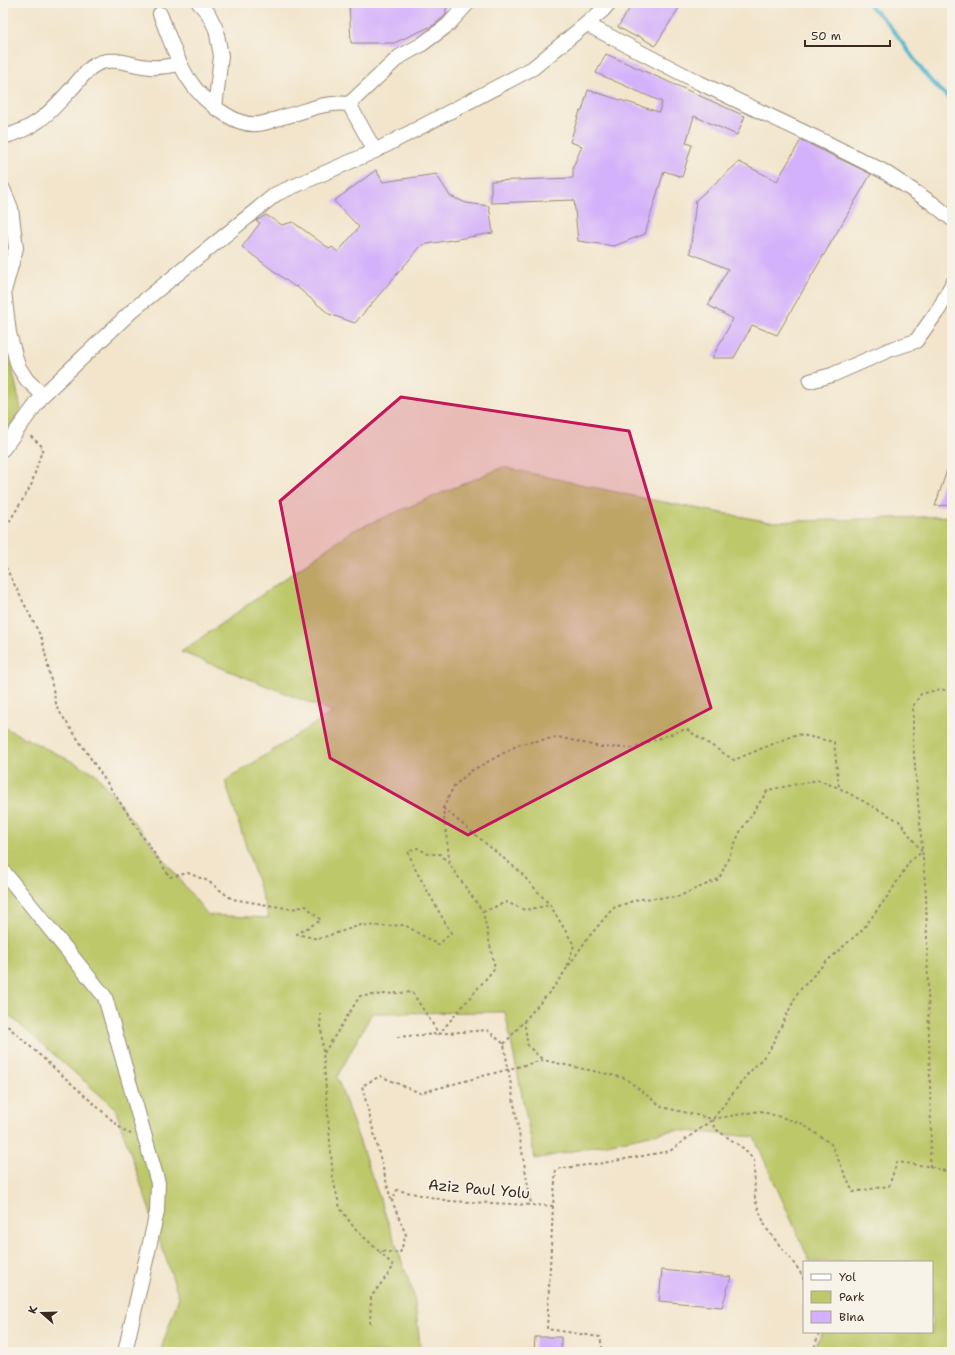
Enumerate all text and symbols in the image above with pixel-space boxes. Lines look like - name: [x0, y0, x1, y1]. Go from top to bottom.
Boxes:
- scale bar: [805, 22, 890, 48]
- text: 50 m: [811, 28, 841, 44]
- street label: Aziz Paul Yolu: [427, 1175, 531, 1203]
- legend: [803, 1261, 933, 1333]
- text: Yol: [839, 1269, 856, 1285]
- text: Park: [839, 1289, 865, 1305]
- north arrow: [22, 1293, 62, 1333]
- text: K: [25, 1303, 42, 1316]
- text: Bina: [839, 1309, 865, 1325]

